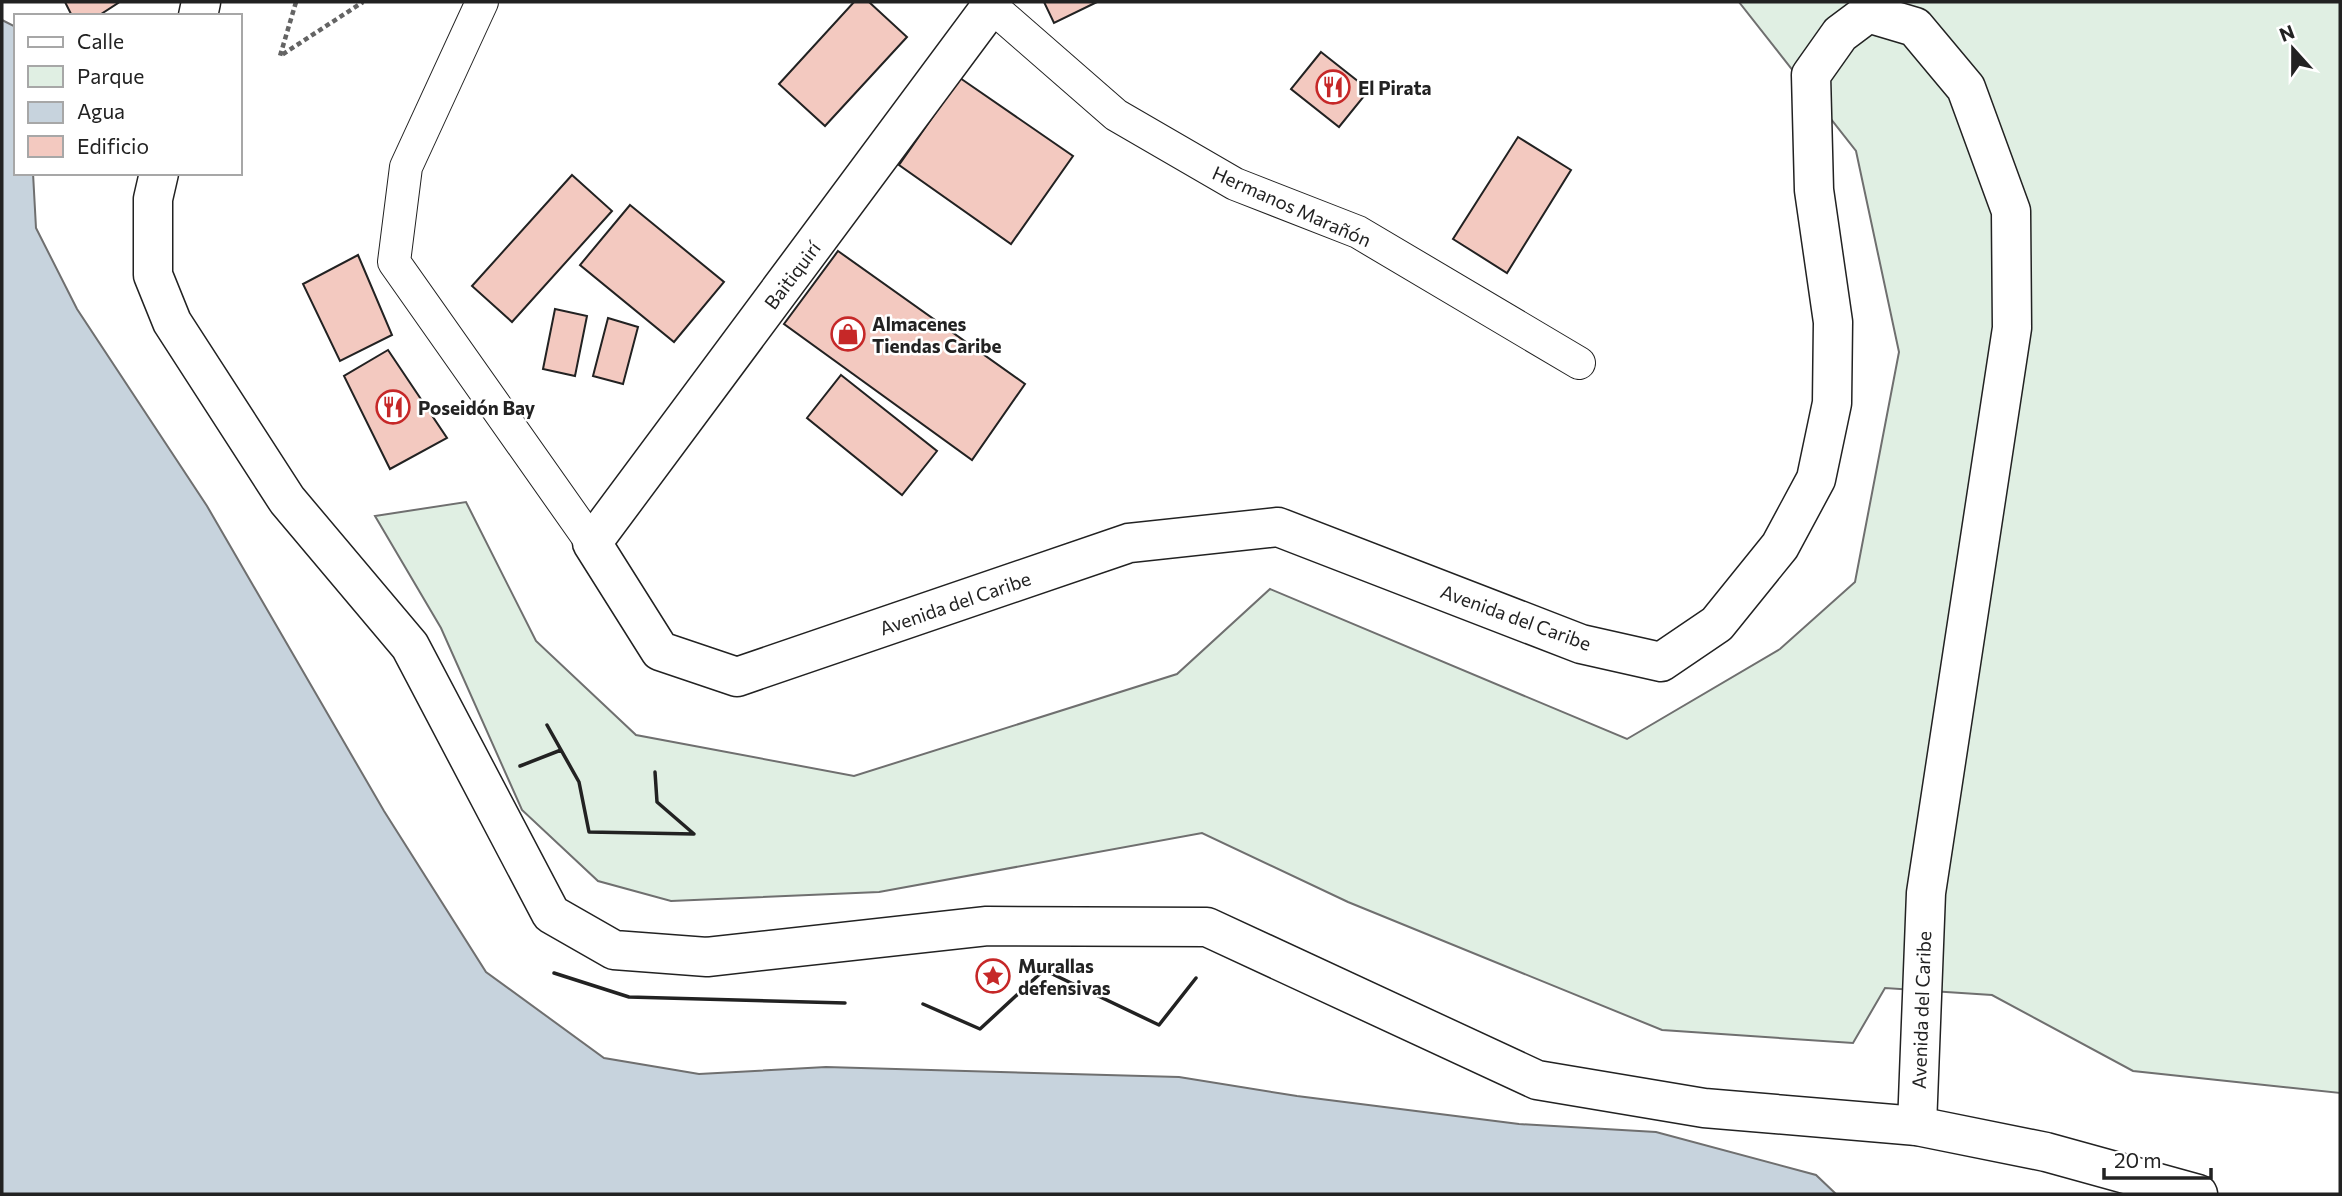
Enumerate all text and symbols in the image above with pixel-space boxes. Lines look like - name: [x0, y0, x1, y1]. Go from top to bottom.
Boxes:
- legend: [14, 14, 242, 175]
- north arrow: [2258, 14, 2328, 84]
- text: N: [2276, 19, 2298, 46]
- text: Calle: [77, 28, 124, 53]
- text: Parque: [77, 63, 144, 88]
- restaurant icon: El Pirata: [1314, 68, 1352, 106]
- place label: El Pirata: [1358, 76, 1431, 99]
- text: Agua: [77, 98, 125, 123]
- text: Edificio: [77, 133, 149, 158]
- street label: Hermanos Marañón: [1209, 161, 1375, 251]
- street label: Baitiquirí: [759, 236, 826, 313]
- place label: Almacenes Tiendas Caribe: [872, 312, 1002, 357]
- shop icon: Almacenes Tiendas Caribe: [829, 315, 867, 353]
- restaurant icon: Poseidón Bay: [374, 388, 412, 426]
- place label: Poseidón Bay: [418, 396, 536, 419]
- street label: Avenida del Caribe: [876, 566, 1034, 640]
- street label: Avenida del Caribe: [1438, 579, 1594, 655]
- street label: Avenida del Caribe: [1907, 931, 1935, 1089]
- place label: Murallas defensivas: [1018, 954, 1111, 999]
- place icon: Murallas defensivas: [974, 957, 1012, 995]
- scale bar: [2104, 1136, 2211, 1180]
- text: 20 m: [2114, 1147, 2162, 1172]

